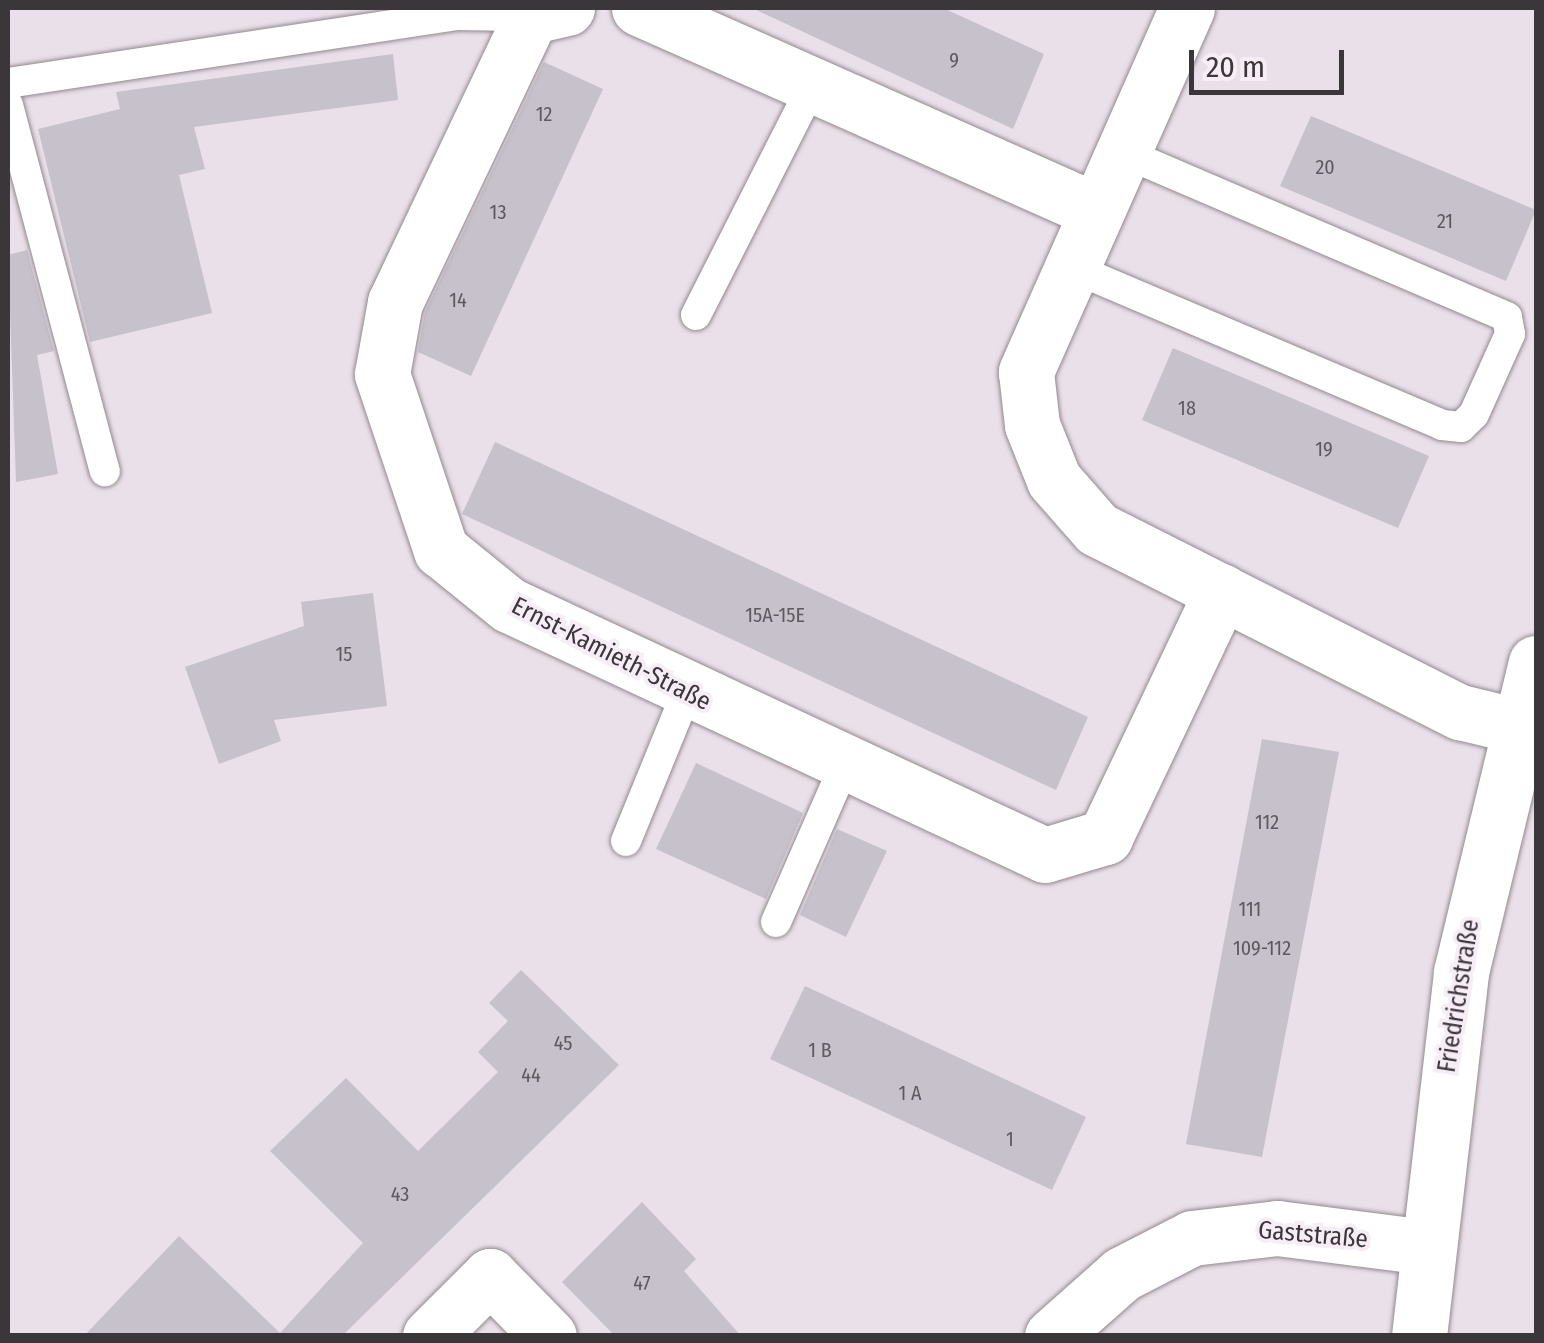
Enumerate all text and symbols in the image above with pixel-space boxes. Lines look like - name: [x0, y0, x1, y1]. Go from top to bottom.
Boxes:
- scale bar: [1194, 30, 1349, 92]
- house number: 9: [949, 48, 959, 72]
- text: 20 m: [1206, 49, 1265, 85]
- house number: 12: [536, 102, 552, 126]
- house number: 20: [1315, 155, 1335, 179]
- house number: 13: [490, 200, 506, 224]
- house number: 21: [1437, 209, 1453, 233]
- house number: 14: [449, 288, 467, 312]
- house number: 18: [1178, 396, 1196, 420]
- house number: 19: [1315, 437, 1333, 461]
- street label: Ernst-Kamieth-Straße: [506, 591, 716, 717]
- house number: 15A-15E: [745, 603, 805, 627]
- house number: 15: [336, 642, 352, 666]
- house number: 112: [1255, 810, 1279, 834]
- house number: 111: [1239, 897, 1261, 921]
- street label: Friedrichstraße: [1432, 917, 1486, 1075]
- house number: 109-112: [1233, 936, 1291, 960]
- house number: 45: [554, 1031, 572, 1055]
- house number: 1 B: [808, 1038, 832, 1062]
- house number: 44: [521, 1063, 541, 1087]
- house number: 1 A: [898, 1081, 922, 1105]
- house number: 1: [1006, 1127, 1014, 1151]
- house number: 43: [391, 1182, 409, 1206]
- street label: Gaststraße: [1257, 1215, 1369, 1255]
- house number: 47: [633, 1271, 651, 1295]

